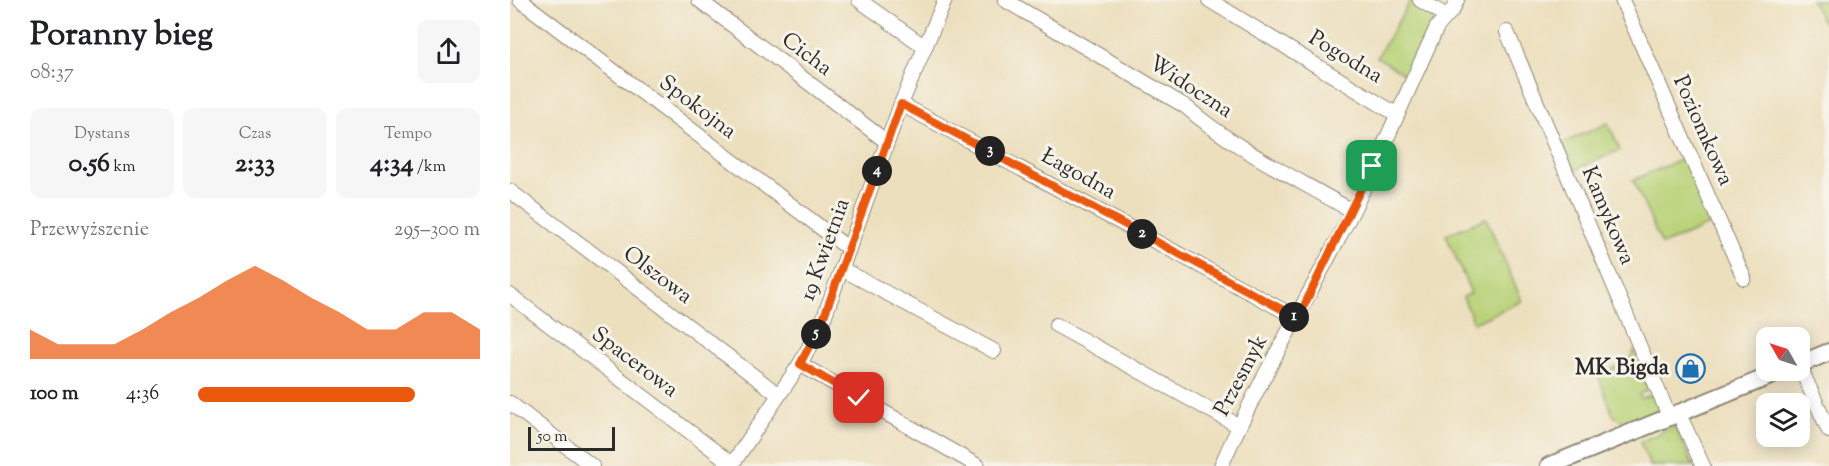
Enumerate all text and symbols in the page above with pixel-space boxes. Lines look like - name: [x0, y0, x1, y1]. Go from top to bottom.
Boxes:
- text: Poranny bieg: [30, 12, 213, 60]
- button: share: [417, 20, 480, 83]
- street label: Pogodna: [1302, 23, 1388, 93]
- street label: Cicha: [774, 25, 838, 85]
- street label: Widoczna: [1141, 49, 1239, 127]
- text: 08:37: [30, 59, 74, 88]
- street label: Spokojna: [651, 68, 743, 148]
- street label: Poziomkowa: [1663, 71, 1741, 191]
- text: Dystans: [74, 123, 130, 146]
- text: Czas: [239, 123, 271, 146]
- text: Tempo: [384, 123, 432, 146]
- pin: 3: [975, 136, 1005, 166]
- text: 3: [987, 139, 993, 162]
- pin: [1346, 140, 1397, 191]
- street label: Łagodna: [1035, 141, 1121, 209]
- text: 0.56: [69, 146, 110, 183]
- text: 2:33: [235, 146, 275, 183]
- text: 4:34: [370, 146, 414, 183]
- icon: arrive: [1355, 149, 1388, 182]
- text: km: [110, 156, 135, 179]
- text: /km: [414, 156, 446, 179]
- pin: 4: [862, 156, 892, 186]
- text: 4: [873, 159, 881, 182]
- street label: Kamykowa: [1572, 162, 1642, 270]
- street label: 19 Kwietnia: [793, 194, 859, 306]
- text: Przewyższenie: [30, 216, 149, 245]
- text: 295–300 m: [394, 216, 480, 245]
- pin: 2: [1127, 219, 1157, 249]
- text: 2: [1138, 222, 1146, 245]
- street label: Olszowa: [615, 239, 699, 313]
- pin: 1: [1279, 302, 1309, 332]
- text: 1: [1291, 305, 1297, 328]
- pin: 5: [801, 319, 831, 349]
- street label: Spacerowa: [584, 320, 684, 406]
- text: 5: [813, 322, 819, 345]
- north arrow: [1756, 327, 1810, 381]
- map controls: [1756, 327, 1810, 447]
- street label: Przesmyk: [1207, 330, 1277, 422]
- place label: MK Bigda: [1575, 353, 1670, 385]
- shop icon: MK Bigda: [1674, 353, 1706, 385]
- pin: [833, 372, 884, 423]
- text: 100 m: [30, 380, 79, 409]
- text: 4:36: [126, 380, 159, 409]
- icon: check: [842, 381, 875, 414]
- button: layers: [1756, 393, 1810, 447]
- scale bar: [528, 424, 615, 452]
- text: 50 m: [537, 426, 568, 449]

